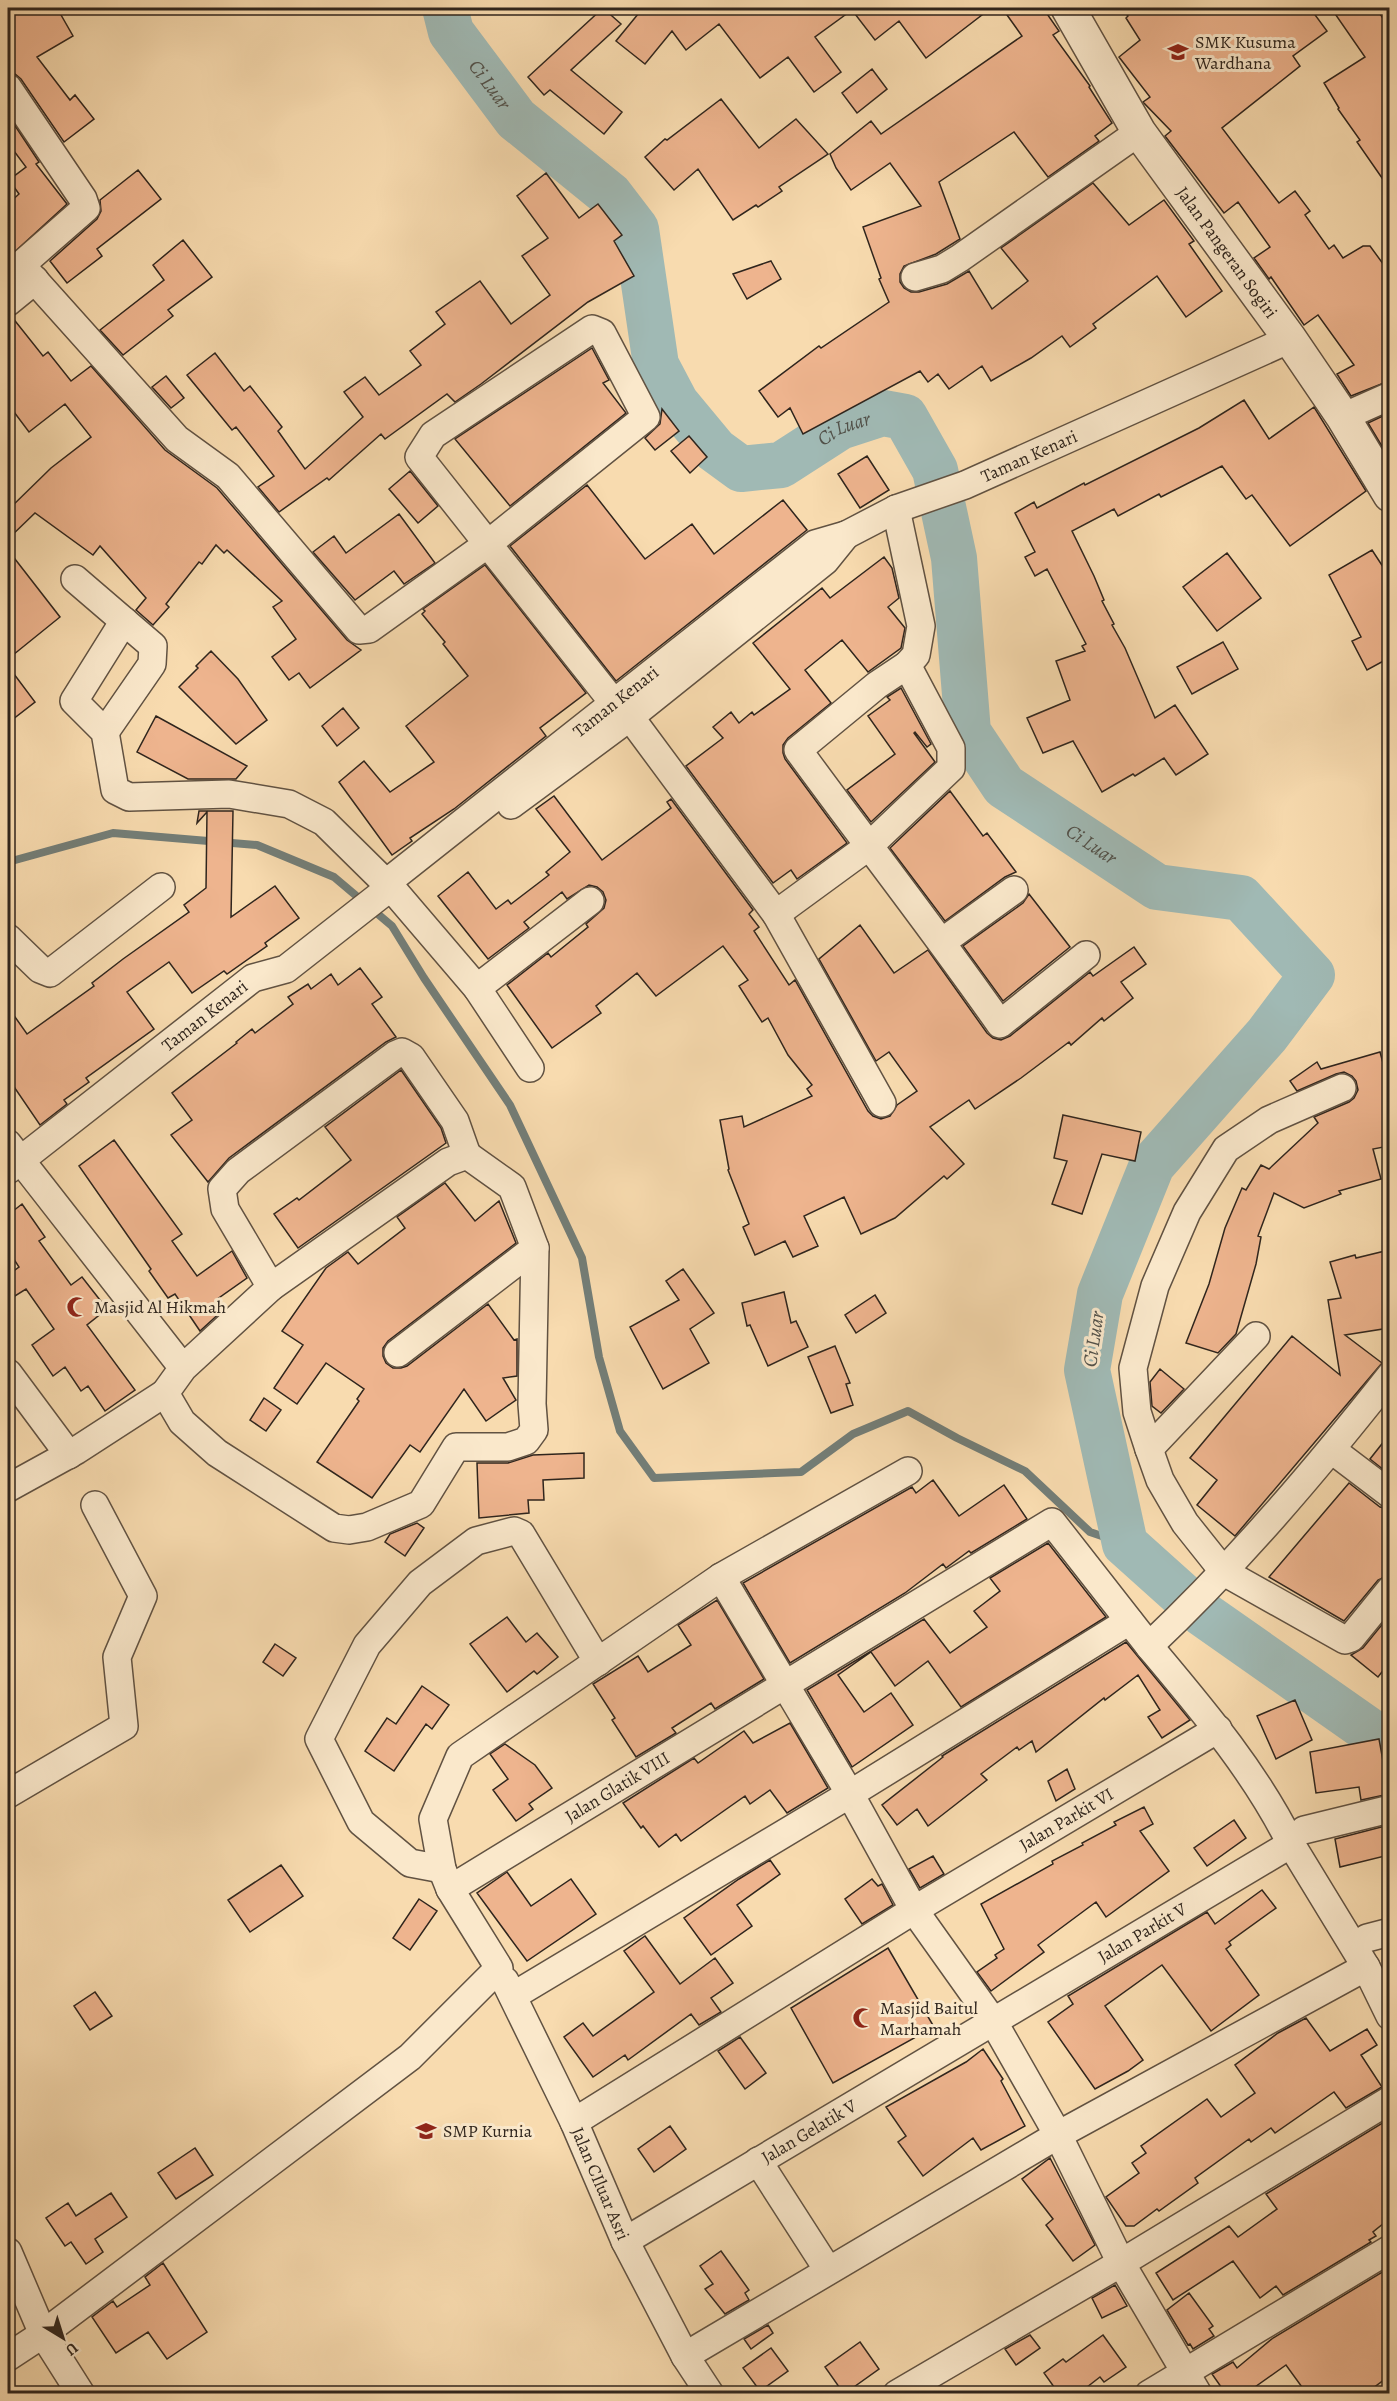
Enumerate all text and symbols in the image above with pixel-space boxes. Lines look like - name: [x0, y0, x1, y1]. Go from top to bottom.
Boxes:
- place label: SMK Kusuma Wardhana: [1194, 30, 1296, 75]
- school or university icon: SMK Kusuma Wardhana: [1166, 40, 1190, 64]
- water label: Ci Luar: [462, 54, 518, 116]
- street label: Jalan Pangeran Sogiri: [1171, 182, 1283, 323]
- water label: Ci Luar: [812, 405, 875, 452]
- street label: Taman Kenari: [977, 424, 1081, 488]
- street label: Taman Kenari: [568, 660, 664, 743]
- water label: Ci Luar: [1061, 818, 1123, 871]
- street label: Taman Kenari: [157, 975, 253, 1057]
- mosque icon: Masjid Al Hikmah: [65, 1295, 89, 1319]
- place label: Masjid Al Hikmah: [94, 1295, 226, 1319]
- water label: Ci Luar: [1076, 1308, 1111, 1369]
- street label: Jalan Glatik VIII: [560, 1746, 674, 1828]
- street label: Jalan Parkit VI: [1015, 1782, 1118, 1857]
- street label: Jalan Parkit V: [1093, 1897, 1191, 1969]
- place label: Masjid Baitul Marhamah: [880, 1996, 978, 2041]
- mosque icon: Masjid Baitul Marhamah: [851, 2006, 875, 2030]
- street label: Jalan Gelatik V: [757, 2094, 861, 2169]
- school or university icon: SMP Kurnia: [414, 2119, 438, 2143]
- place label: SMP Kurnia: [443, 2119, 533, 2143]
- street label: Jalan CIluar Asri: [566, 2123, 635, 2244]
- north arrow: [33, 2308, 93, 2368]
- text: U: [60, 2337, 83, 2361]

